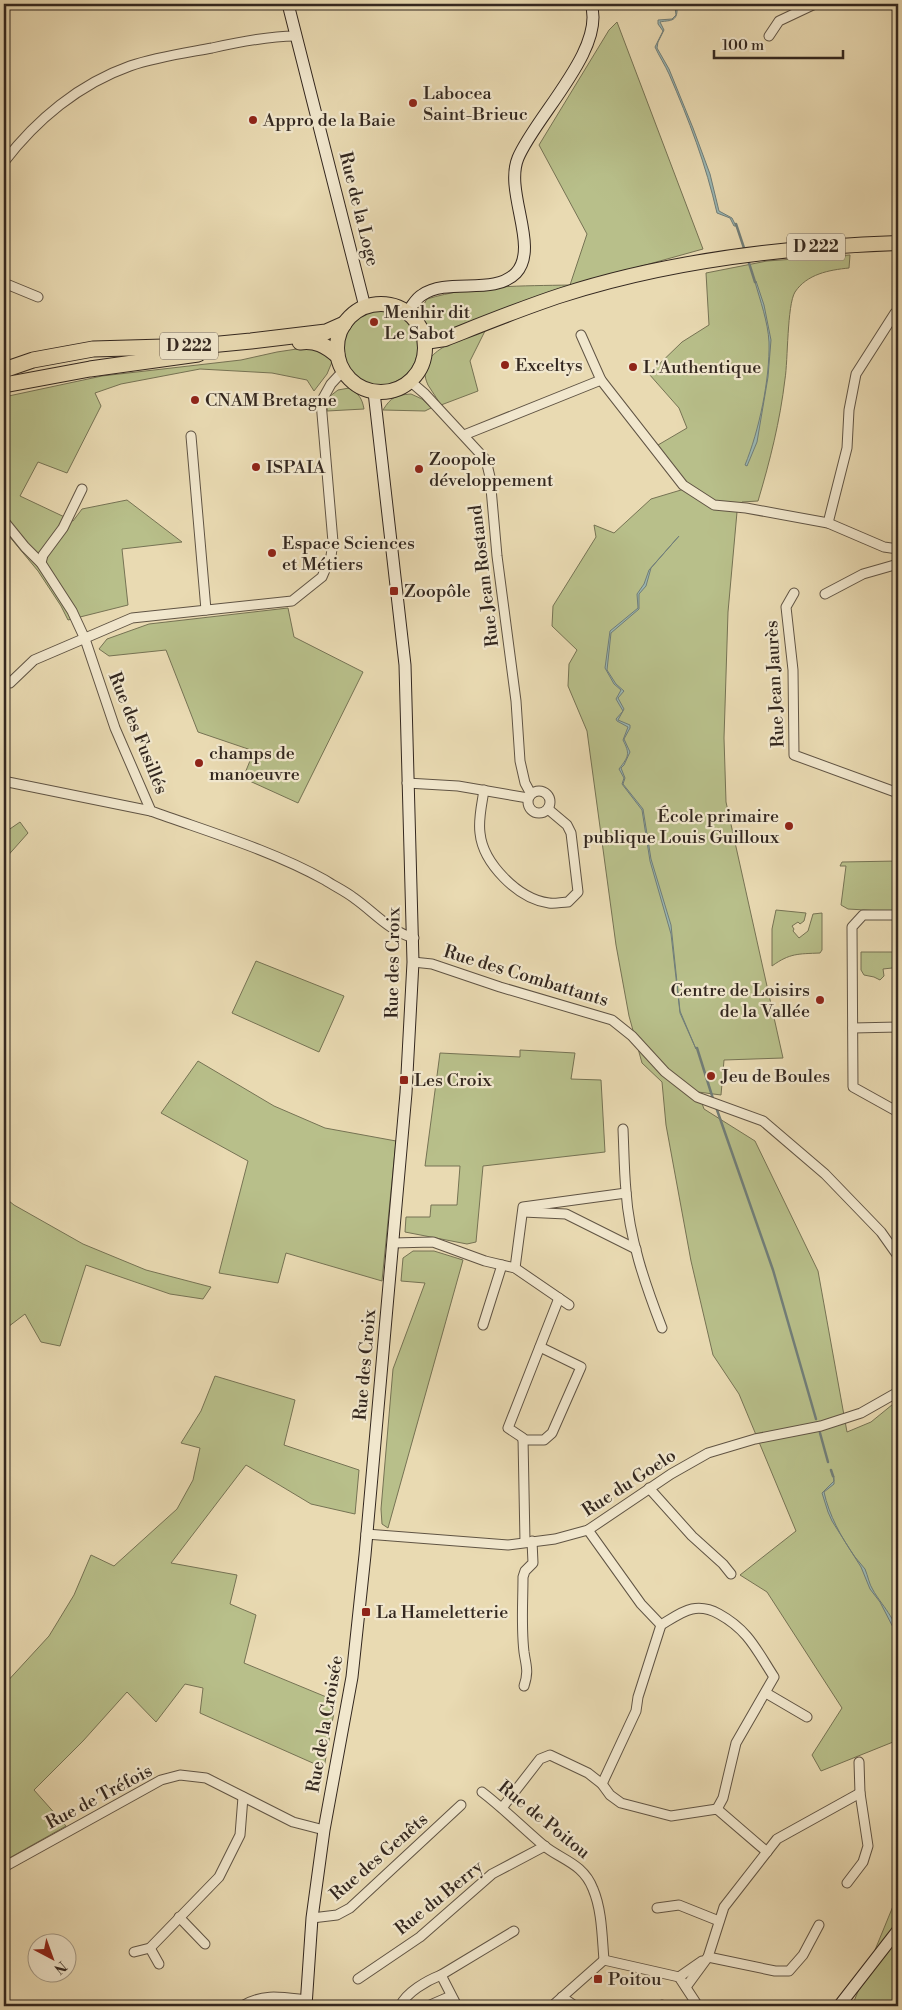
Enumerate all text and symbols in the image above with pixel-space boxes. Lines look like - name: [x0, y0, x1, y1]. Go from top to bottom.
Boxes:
- scale bar: [714, 28, 843, 60]
- text: 100 m: [722, 36, 764, 55]
- place label: Labocea Saint-Brieuc: [423, 82, 528, 126]
- marker: Labocea Saint-Brieuc: [407, 97, 419, 109]
- place label: Appro de la Baie: [262, 109, 396, 132]
- marker: Appro de la Baie: [247, 114, 259, 126]
- street label: Rue de la Loge: [334, 150, 384, 268]
- road number: D 222: [787, 233, 845, 260]
- place label: Menhir dit Le Sabot: [384, 301, 471, 345]
- marker: Menhir dit Le Sabot: [368, 316, 380, 328]
- road number: D 222: [160, 332, 218, 360]
- place label: Exceltys: [515, 354, 583, 377]
- place label: L'Authentique: [643, 356, 761, 379]
- marker: Exceltys: [499, 359, 511, 371]
- marker: L'Authentique: [627, 361, 639, 373]
- place label: CNAM Bretagne: [205, 389, 337, 412]
- marker: CNAM Bretagne: [189, 394, 201, 406]
- place label: Zoopole développement: [429, 448, 554, 492]
- place label: ISPAIA: [266, 456, 326, 479]
- marker: ISPAIA: [250, 461, 262, 473]
- marker: Zoopole développement: [413, 463, 425, 475]
- street label: Rue Jean Rostand: [464, 503, 504, 648]
- place label: Espace Sciences et Métiers: [282, 532, 415, 576]
- marker: Espace Sciences et Métiers: [266, 547, 278, 559]
- place label: Zoopôle: [404, 580, 471, 603]
- marker: Zoopôle: [388, 585, 400, 597]
- street label: Rue Jean Jaurès: [760, 620, 790, 748]
- street label: Rue des Fusillés: [103, 669, 173, 798]
- place label: champs de manoeuvre: [209, 742, 300, 786]
- marker: champs de manoeuvre: [193, 757, 205, 769]
- place label: École primaire publique Louis Guilloux: [583, 805, 780, 849]
- marker: École primaire publique Louis Guilloux: [783, 820, 795, 832]
- street label: Rue des Croix: [381, 906, 405, 1019]
- street label: Rue des Combattants: [441, 940, 611, 1012]
- place label: Centre de Loisirs de la Vallée: [671, 979, 810, 1023]
- marker: Centre de Loisirs de la Vallée: [814, 994, 826, 1006]
- place label: Jeu de Boules: [720, 1065, 830, 1088]
- place label: Les Croix: [414, 1069, 493, 1092]
- marker: Jeu de Boules: [705, 1070, 717, 1082]
- marker: Les Croix: [398, 1074, 410, 1086]
- street label: Rue des Croix: [349, 1308, 381, 1422]
- street label: Rue du Goelo: [578, 1444, 680, 1522]
- place label: La Hameletterie: [376, 1601, 508, 1624]
- marker: La Hameletterie: [360, 1606, 372, 1618]
- street label: Rue de la Croisée: [302, 1654, 348, 1794]
- street label: Rue de Tréfois: [42, 1759, 156, 1835]
- street label: Rue de Poitou: [493, 1776, 595, 1865]
- street label: Rue des Genêts: [325, 1808, 433, 1906]
- street label: Rue du Berry: [390, 1855, 488, 1941]
- north arrow: [28, 1932, 78, 1982]
- text: N: [50, 1957, 70, 1977]
- place label: Poitou: [608, 1968, 662, 1991]
- marker: Poitou: [592, 1973, 604, 1985]

